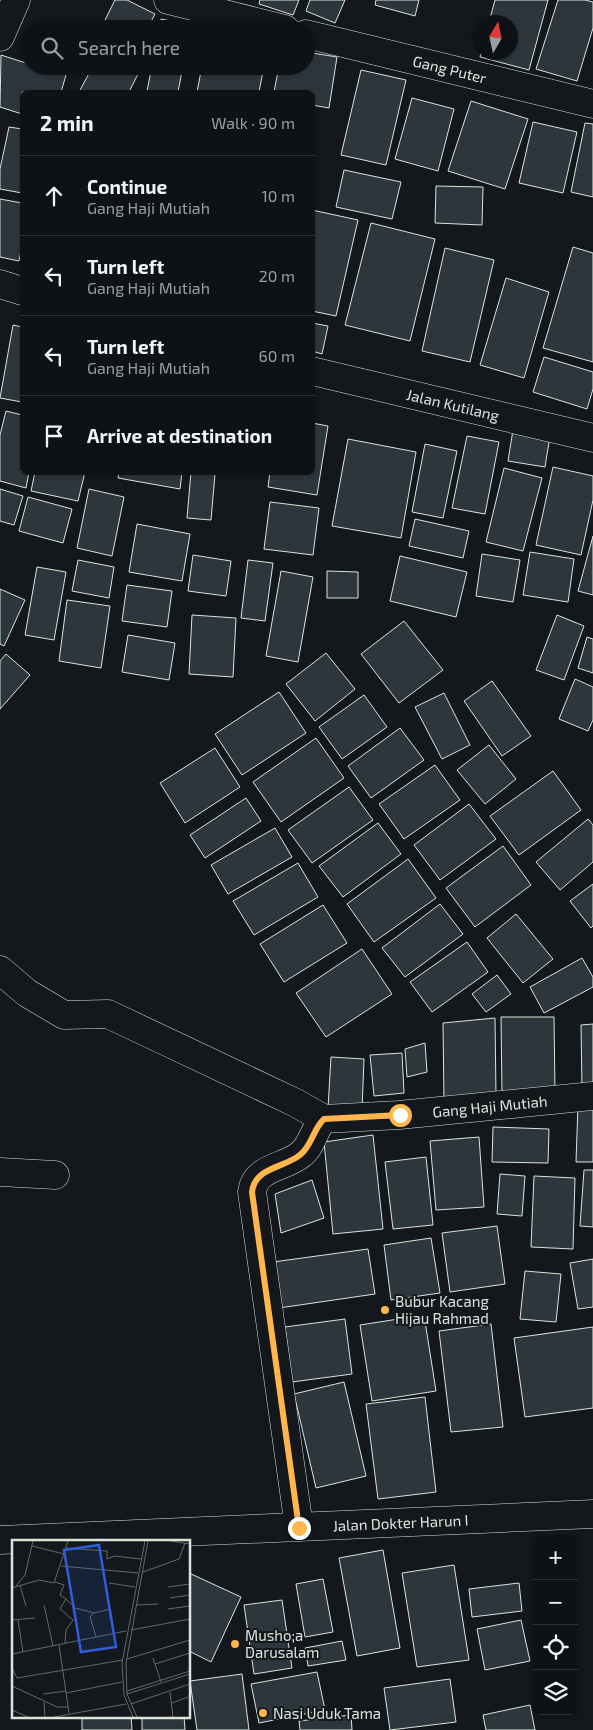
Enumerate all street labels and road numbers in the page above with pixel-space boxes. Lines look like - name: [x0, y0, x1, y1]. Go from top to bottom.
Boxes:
- street label: Gang Puter: [411, 51, 489, 87]
- street label: Jalan Kutilang: [405, 385, 502, 425]
- street label: Gang Haji Mutiah: [432, 1092, 548, 1121]
- street label: Jalan Dokter Harun I: [332, 1510, 469, 1534]

